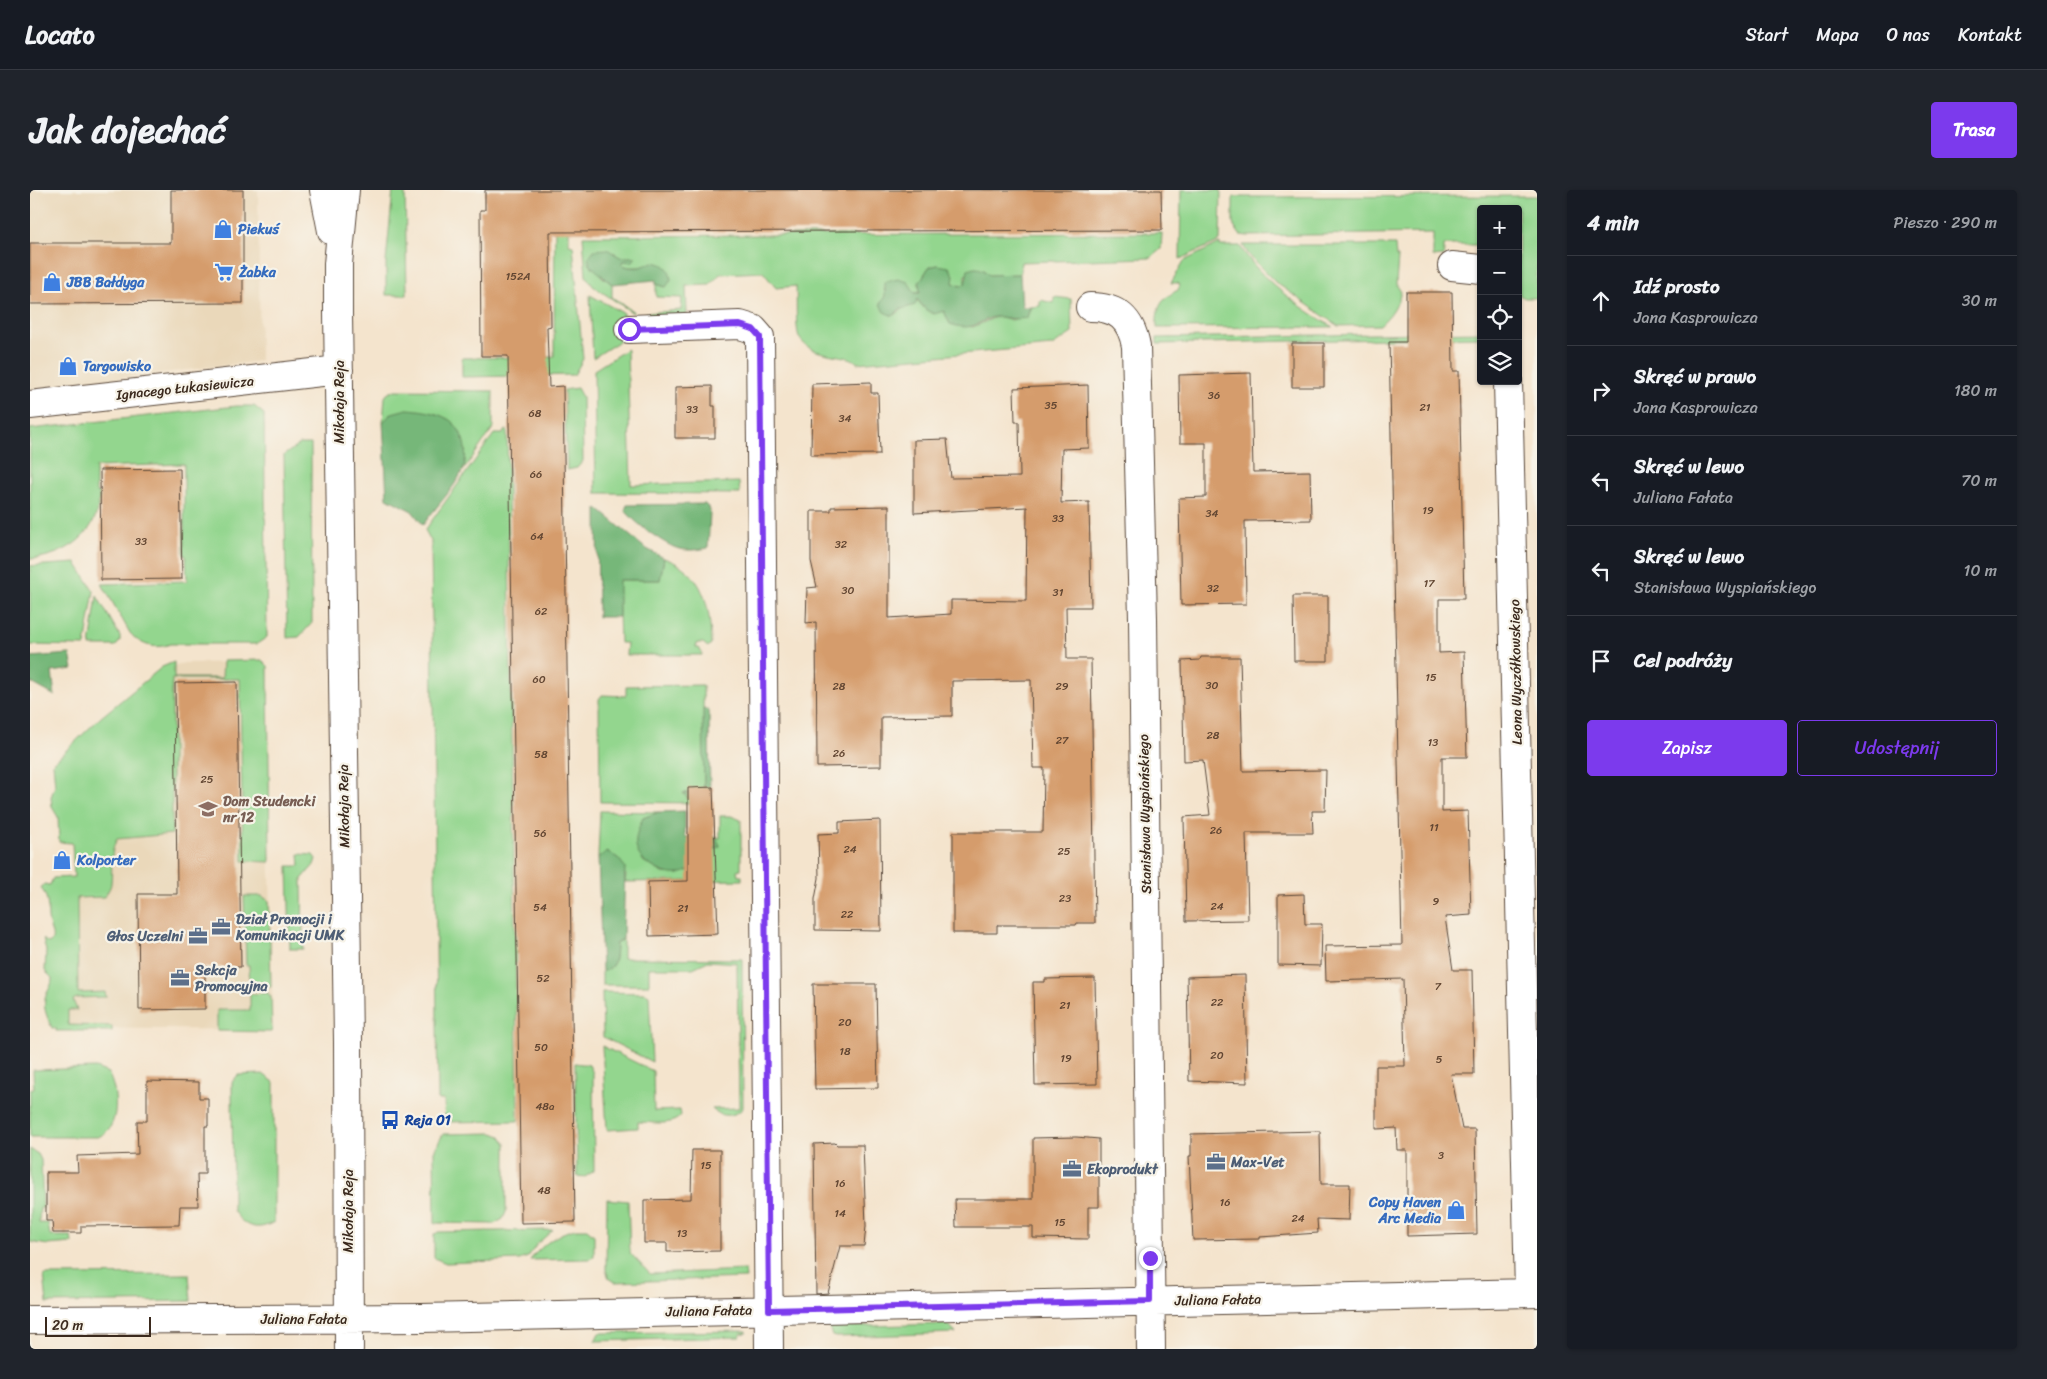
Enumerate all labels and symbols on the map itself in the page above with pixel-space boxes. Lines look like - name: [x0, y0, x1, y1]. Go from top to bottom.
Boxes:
- place label: Piekuś: [238, 217, 280, 242]
- shop icon: Piekuś: [212, 218, 234, 240]
- place label: Żabka: [238, 260, 277, 285]
- supermarket icon: Żabka: [213, 261, 235, 283]
- house number: 152A: [505, 267, 531, 286]
- place label: JBB Bałdyga: [66, 270, 145, 295]
- shop icon: JBB Bałdyga: [41, 271, 63, 293]
- route start: [618, 318, 641, 341]
- place label: Targowisko: [83, 354, 152, 379]
- shop icon: Targowisko: [57, 355, 79, 377]
- street label: Mikołaja Reja: [327, 360, 352, 444]
- street label: Ignacego Łukasiewicza: [114, 368, 255, 408]
- house number: 36: [1208, 386, 1220, 405]
- house number: 35: [1045, 396, 1058, 415]
- house number: 21: [1419, 398, 1431, 417]
- house number: 33: [686, 400, 698, 419]
- house number: 68: [529, 404, 542, 423]
- house number: 34: [839, 409, 852, 428]
- house number: 66: [530, 465, 542, 484]
- house number: 19: [1422, 501, 1434, 520]
- house number: 34: [1206, 504, 1219, 523]
- house number: 33: [1052, 509, 1064, 528]
- house number: 64: [530, 527, 544, 546]
- house number: 33: [135, 532, 147, 551]
- house number: 32: [835, 535, 848, 554]
- house number: 17: [1424, 574, 1435, 593]
- house number: 32: [1207, 579, 1220, 598]
- house number: 30: [842, 581, 855, 600]
- house number: 31: [1053, 583, 1064, 602]
- street label: Leona Wyczółkowskiego: [1502, 599, 1530, 745]
- house number: 62: [535, 602, 548, 621]
- house number: 15: [1425, 668, 1437, 687]
- house number: 60: [532, 670, 546, 689]
- house number: 30: [1206, 676, 1219, 695]
- house number: 28: [833, 677, 846, 696]
- house number: 29: [1055, 677, 1069, 696]
- house number: 28: [1207, 726, 1220, 745]
- house number: 27: [1056, 731, 1069, 750]
- house number: 13: [1428, 733, 1438, 752]
- street label: Stanisława Wyspiańskiego: [1131, 734, 1159, 894]
- house number: 26: [833, 744, 845, 763]
- house number: 58: [534, 745, 548, 764]
- street label: Mikołaja Reja: [331, 764, 357, 848]
- house number: 25: [200, 770, 214, 789]
- place label: Dom Studencki nr 12: [222, 789, 316, 830]
- school or university icon: Dom Studencki nr 12: [197, 798, 219, 820]
- house number: 11: [1429, 818, 1439, 837]
- house number: 26: [1210, 821, 1222, 840]
- house number: 56: [534, 824, 546, 843]
- house number: 24: [843, 840, 857, 859]
- house number: 25: [1057, 842, 1071, 861]
- place label: Kolporter: [76, 848, 137, 873]
- shop icon: Kolporter: [51, 849, 73, 871]
- house number: 23: [1059, 889, 1071, 908]
- house number: 9: [1433, 892, 1440, 911]
- house number: 24: [1210, 897, 1224, 916]
- house number: 54: [533, 898, 547, 917]
- house number: 21: [677, 899, 689, 918]
- house number: 22: [841, 905, 854, 924]
- place label: Dział Promocji i Komunikacji UMK: [235, 907, 345, 948]
- office icon: Dział Promocji i Komunikacji UMK: [210, 916, 232, 938]
- place label: Głos Uczelni: [106, 924, 184, 949]
- office icon: Głos Uczelni: [187, 925, 209, 947]
- place label: Sekcja Promocyjna: [194, 958, 269, 999]
- office icon: Sekcja Promocyjna: [169, 967, 191, 989]
- house number: 52: [536, 969, 550, 988]
- house number: 7: [1435, 977, 1442, 996]
- house number: 22: [1211, 993, 1224, 1012]
- house number: 21: [1059, 996, 1071, 1015]
- house number: 20: [838, 1013, 852, 1032]
- house number: 50: [534, 1038, 548, 1057]
- house number: 18: [839, 1042, 851, 1061]
- house number: 20: [1210, 1046, 1224, 1065]
- house number: 19: [1060, 1049, 1072, 1068]
- house number: 5: [1436, 1050, 1443, 1069]
- house number: 48a: [535, 1097, 555, 1116]
- place label: Reja 01: [404, 1108, 451, 1133]
- bus stop icon: Reja 01: [379, 1109, 401, 1131]
- house number: 3: [1438, 1146, 1444, 1165]
- place label: Max-Vet: [1230, 1150, 1286, 1175]
- office icon: Max-Vet: [1205, 1151, 1227, 1173]
- house number: 15: [700, 1156, 712, 1175]
- place label: Ekoprodukt: [1087, 1157, 1159, 1182]
- office icon: Ekoprodukt: [1061, 1158, 1083, 1180]
- street label: Mikołaja Reja: [336, 1169, 361, 1253]
- house number: 16: [835, 1174, 845, 1193]
- house number: 48: [537, 1181, 551, 1200]
- place label: Copy Haven Arc Media: [1368, 1190, 1442, 1231]
- house number: 16: [1220, 1193, 1230, 1212]
- shop icon: Copy Haven Arc Media: [1445, 1199, 1467, 1221]
- house number: 14: [834, 1204, 846, 1223]
- house number: 24: [1291, 1209, 1305, 1228]
- house number: 15: [1054, 1213, 1066, 1232]
- house number: 13: [677, 1224, 687, 1243]
- route end: [1139, 1247, 1162, 1270]
- street label: Juliana Fałata: [1173, 1287, 1262, 1313]
- street label: Juliana Fałata: [664, 1298, 753, 1324]
- street label: Juliana Fałata: [260, 1307, 347, 1332]
- scale bar: [45, 1314, 151, 1337]

